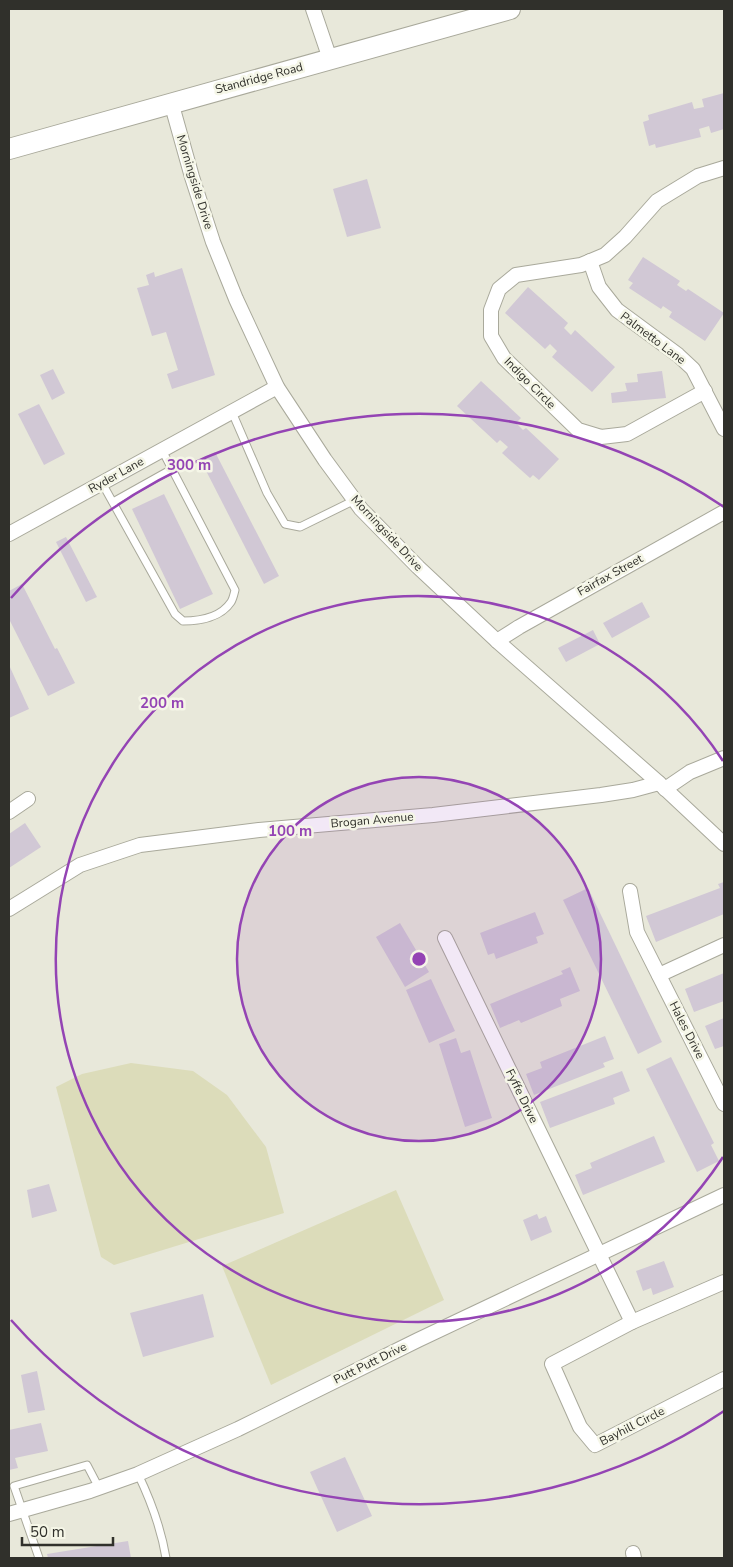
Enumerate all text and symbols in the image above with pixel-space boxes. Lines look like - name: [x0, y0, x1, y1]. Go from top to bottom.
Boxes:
- street label: Standridge Road: [213, 59, 305, 97]
- street label: Morningside Drive: [173, 133, 217, 231]
- street label: Palmetto Lane: [617, 308, 689, 368]
- street label: Indigo Circle: [501, 354, 559, 412]
- street label: Ryder Lane: [85, 453, 147, 497]
- text: 300 m: [167, 455, 211, 475]
- street label: Morningside Drive: [348, 492, 426, 574]
- street label: Fairfax Street: [574, 550, 646, 600]
- text: 200 m: [140, 693, 184, 713]
- street label: Brogan Avenue: [330, 808, 414, 832]
- text: 100 m: [268, 821, 312, 841]
- centre of rings: [410, 950, 428, 968]
- street label: Hales Drive: [666, 998, 708, 1062]
- street label: Fyffe Drive: [502, 1066, 542, 1126]
- street label: Putt Putt Drive: [331, 1338, 409, 1388]
- street label: Bayhill Circle: [597, 1403, 667, 1449]
- scale bar: [22, 1514, 114, 1546]
- text: 50 m: [30, 1522, 65, 1542]

